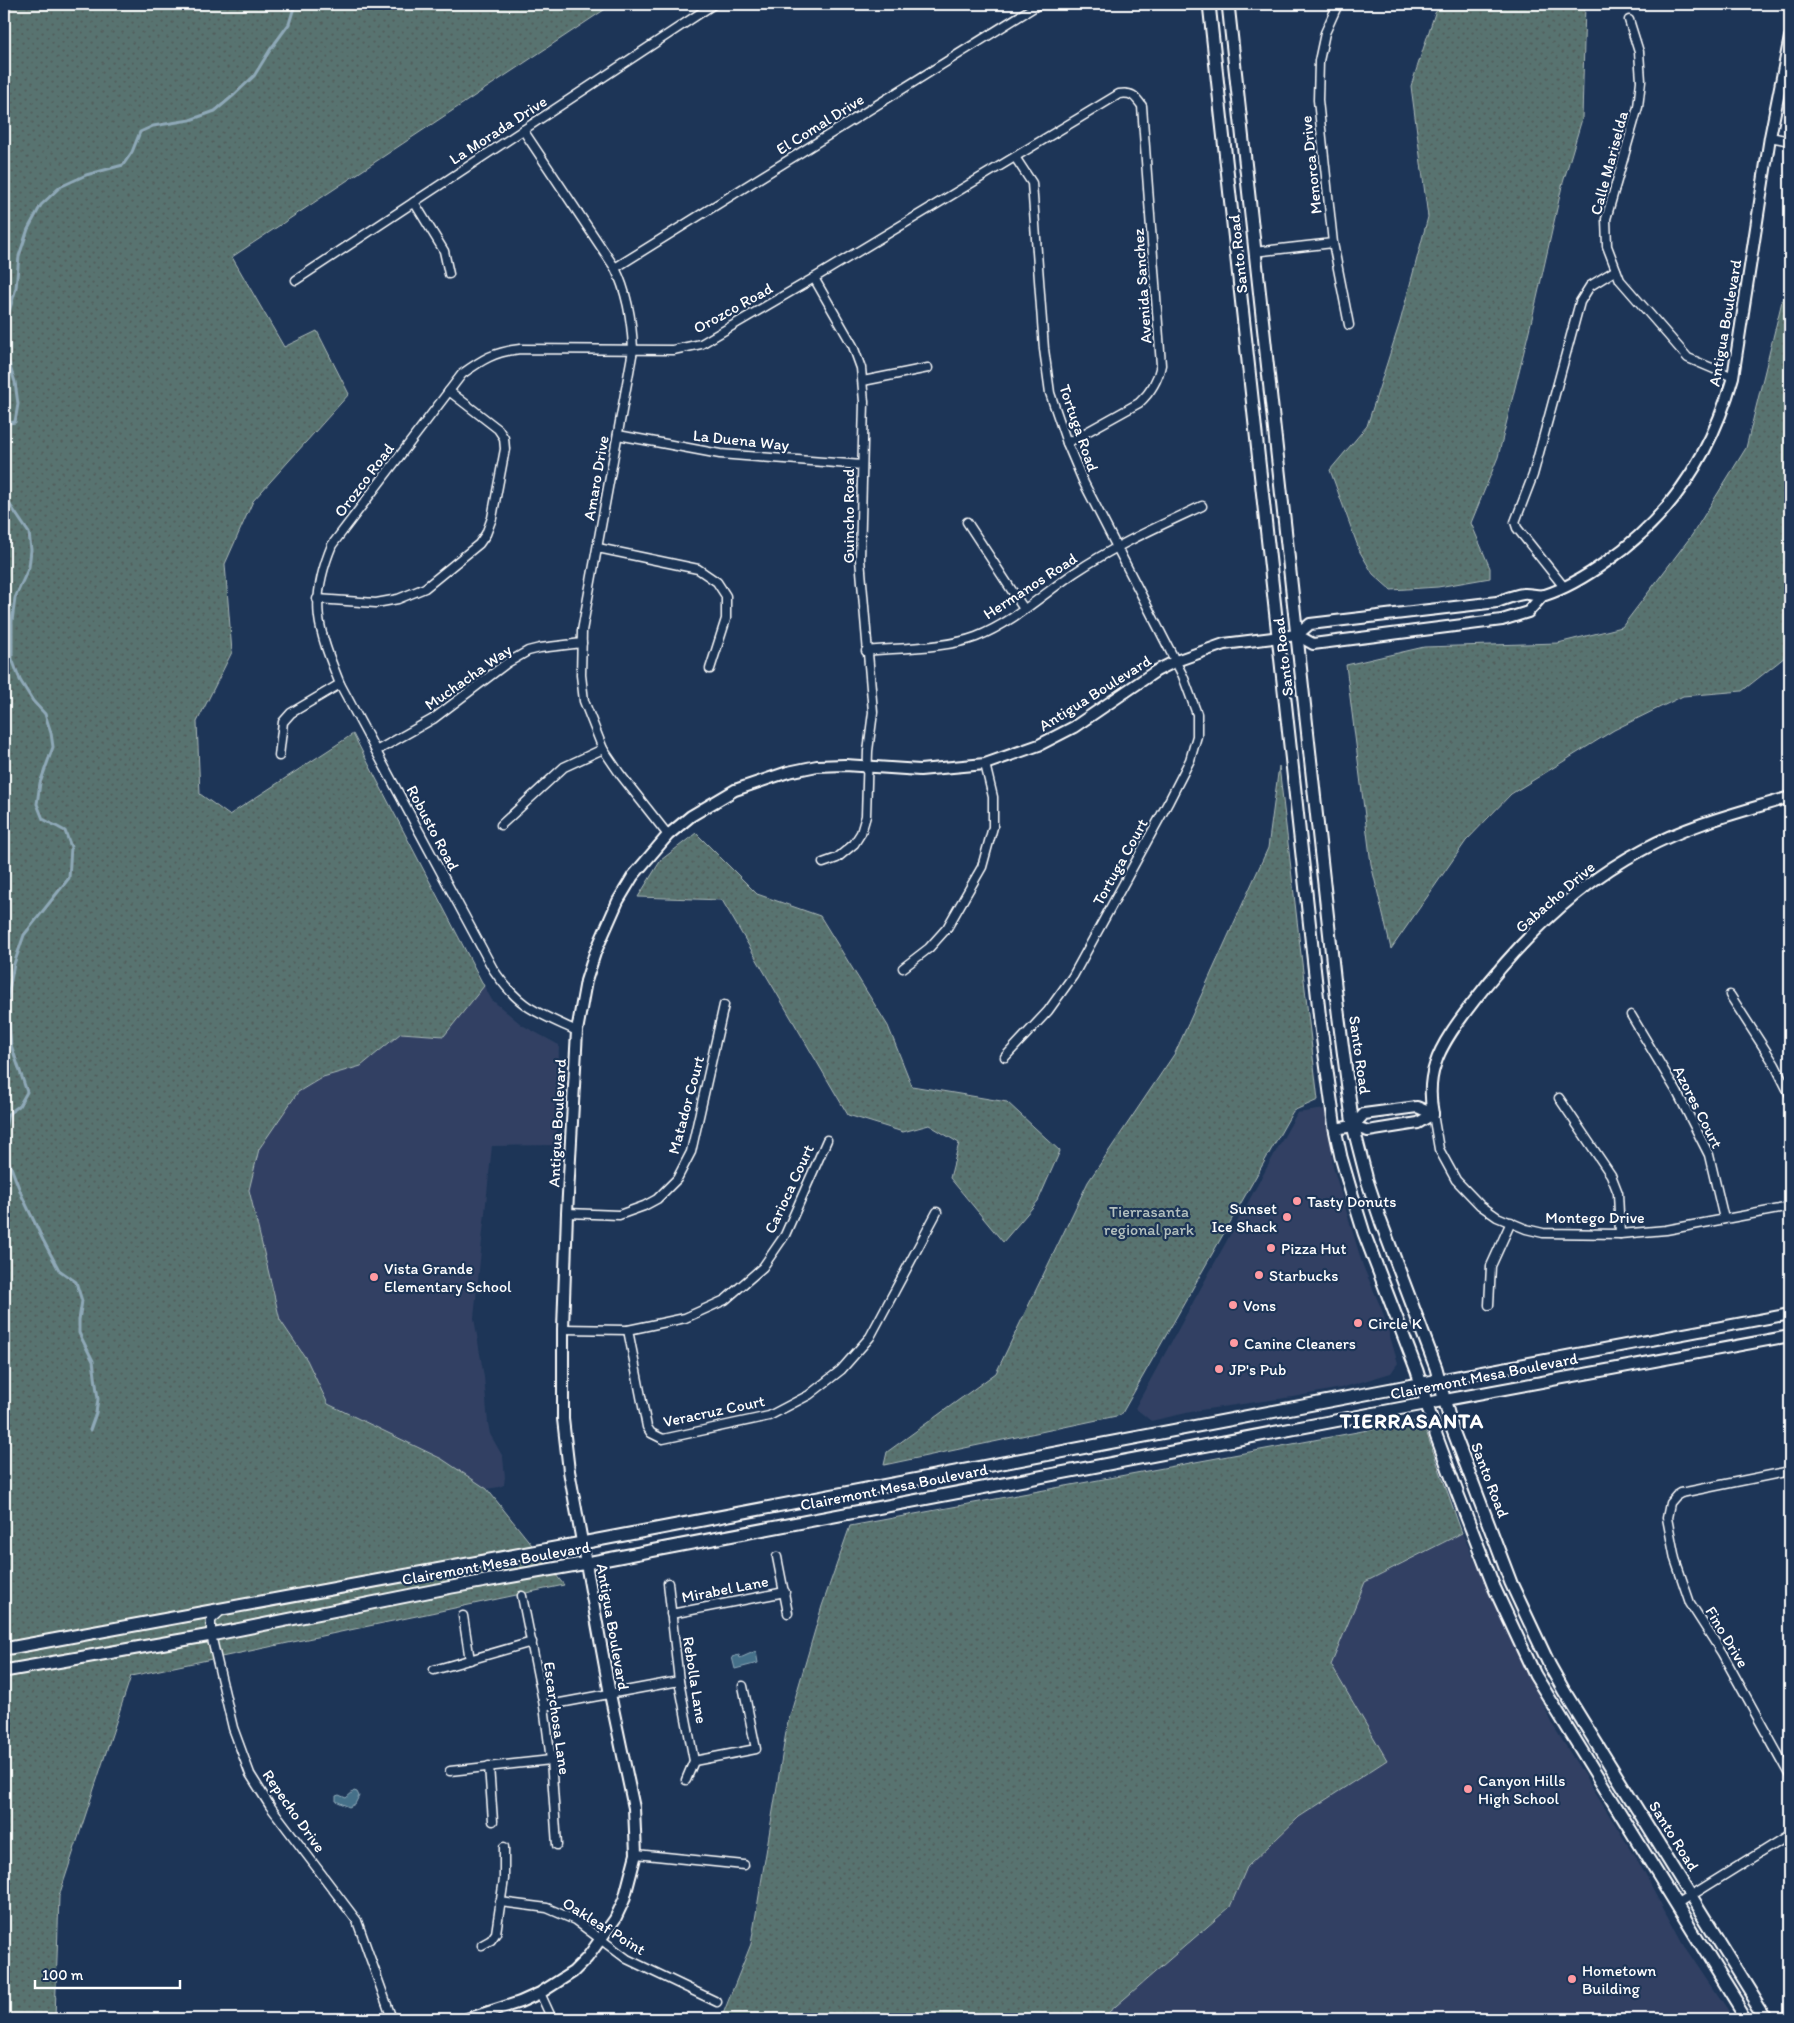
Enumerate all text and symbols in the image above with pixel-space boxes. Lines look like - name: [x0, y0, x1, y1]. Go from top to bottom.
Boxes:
- street label: El Comal Drive: [773, 89, 867, 159]
- street label: La Morada Drive: [446, 91, 551, 169]
- street label: Calle Mariselda: [1586, 108, 1632, 217]
- street label: Menorca Drive: [1296, 115, 1326, 215]
- street label: Santo Road: [1224, 213, 1252, 294]
- street label: Avenida Sanchez: [1128, 227, 1156, 344]
- street label: Antigua Boulevard: [1704, 258, 1746, 388]
- street label: Orozco Road: [690, 278, 776, 338]
- street label: Tortuga Road: [1055, 382, 1103, 474]
- street label: La Duena Way: [692, 426, 791, 455]
- street label: Amaro Drive: [579, 434, 613, 522]
- street label: Orozco Road: [330, 439, 398, 521]
- street label: Guincho Road: [839, 468, 858, 564]
- street label: Hermanos Road: [980, 548, 1081, 623]
- street label: Santo Road: [1269, 616, 1297, 697]
- street label: Muchacha Way: [421, 640, 516, 714]
- street label: Antigua Boulevard: [1035, 651, 1155, 735]
- street label: Robusto Road: [403, 782, 464, 874]
- street label: Tortuga Court: [1088, 815, 1152, 909]
- street label: Gabacho Drive: [1511, 857, 1599, 937]
- street label: Santo Road: [1345, 1014, 1375, 1096]
- street label: Matador Court: [664, 1054, 708, 1156]
- street label: Antigua Boulevard: [544, 1058, 570, 1188]
- street label: Azores Court: [1669, 1063, 1727, 1151]
- street label: Carioca Court: [760, 1141, 818, 1237]
- place label: Tasty Donuts: [1307, 1192, 1396, 1211]
- marker: Tasty Donuts: [1291, 1195, 1303, 1207]
- place label: Sunset Ice Shack: [1211, 1199, 1278, 1236]
- park label: Tierrasanta regional park: [1104, 1202, 1195, 1239]
- street label: Montego Drive: [1545, 1208, 1645, 1227]
- marker: Sunset Ice Shack: [1281, 1211, 1293, 1223]
- place label: Pizza Hut: [1281, 1239, 1346, 1258]
- marker: Pizza Hut: [1265, 1242, 1277, 1254]
- place label: Vista Grande Elementary School: [384, 1259, 512, 1296]
- place label: Starbucks: [1269, 1266, 1338, 1285]
- marker: Starbucks: [1253, 1269, 1265, 1281]
- marker: Vista Grande Elementary School: [368, 1271, 380, 1283]
- place label: Vons: [1243, 1296, 1276, 1315]
- marker: Vons: [1227, 1299, 1239, 1311]
- place label: Circle K: [1368, 1314, 1423, 1333]
- marker: Circle K: [1352, 1317, 1364, 1329]
- place label: Canine Cleaners: [1244, 1334, 1356, 1353]
- marker: Canine Cleaners: [1228, 1337, 1240, 1349]
- street label: Clairemont Mesa Boulevard: [1389, 1348, 1580, 1404]
- place label: JP's Pub: [1229, 1360, 1286, 1379]
- marker: JP's Pub: [1213, 1363, 1225, 1375]
- street label: Veracruz Court: [661, 1391, 767, 1431]
- district label: TIERRASANTA: [1339, 1408, 1484, 1433]
- street label: Santo Road: [1467, 1440, 1513, 1521]
- street label: Clairemont Mesa Boulevard: [799, 1459, 990, 1515]
- street label: Clairemont Mesa Boulevard: [400, 1537, 592, 1589]
- street label: Antigua Boulevard: [592, 1562, 634, 1692]
- street label: Mirabel Lane: [680, 1571, 770, 1607]
- street label: Fino Drive: [1701, 1603, 1753, 1671]
- street label: Rebolla Lane: [679, 1635, 711, 1725]
- street label: Escarchosa Lane: [540, 1660, 574, 1776]
- street label: Repecho Drive: [258, 1766, 330, 1856]
- place label: Canyon Hills High School: [1478, 1771, 1565, 1808]
- marker: Canyon Hills High School: [1462, 1783, 1474, 1795]
- street label: Santo Road: [1645, 1797, 1703, 1875]
- street label: Oakleaf Point: [559, 1893, 649, 1959]
- scale bar: [35, 1958, 180, 1990]
- place label: Hometown Building: [1582, 1961, 1656, 1998]
- text: 100 m: [42, 1966, 84, 1984]
- marker: Hometown Building: [1566, 1973, 1578, 1985]

